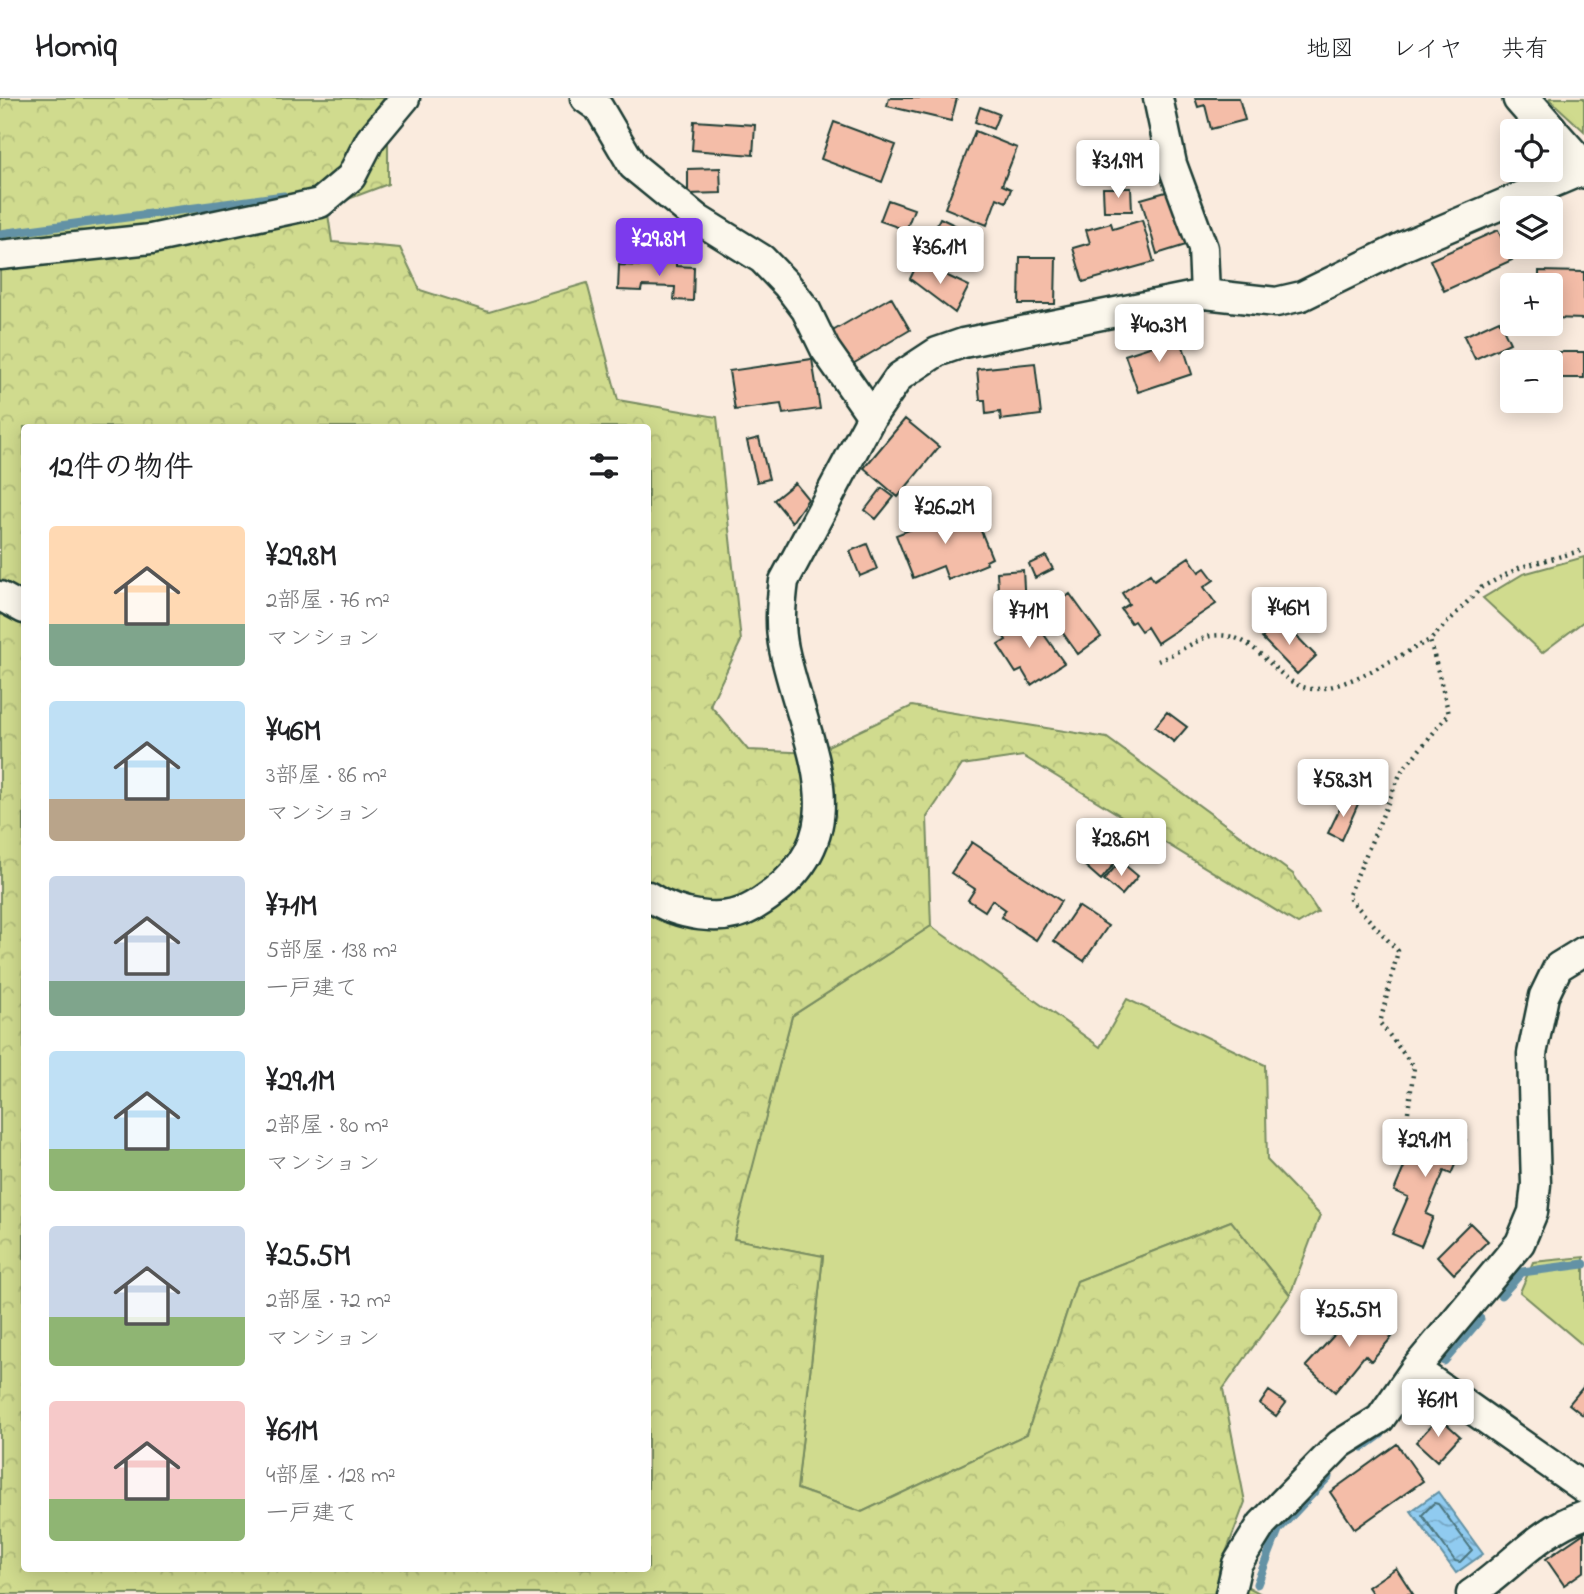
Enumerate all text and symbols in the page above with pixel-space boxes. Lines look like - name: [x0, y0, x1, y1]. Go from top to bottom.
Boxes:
- text: Homiq: [35, 24, 117, 72]
- text: 地図: [1306, 33, 1354, 68]
- text: レイヤ: [1392, 33, 1463, 68]
- text: 共有: [1501, 33, 1549, 68]
- map controls: [1500, 119, 1563, 413]
- button: locate: [1500, 119, 1563, 182]
- pin: ¥31.9M: [1061, 140, 1175, 200]
- text: ¥31.9M: [1092, 146, 1144, 179]
- button: layers: [1500, 196, 1563, 259]
- pin: ¥29.8M: [602, 218, 716, 278]
- text: ¥29.8M: [632, 224, 686, 257]
- pin: ¥36.1M: [883, 226, 997, 286]
- text: ¥36.1M: [913, 232, 967, 265]
- button: +: [1500, 273, 1563, 336]
- pin: ¥40.3M: [1102, 304, 1216, 364]
- text: ¥40.3M: [1131, 310, 1187, 343]
- button: −: [1500, 350, 1563, 413]
- text: 12件の物件: [49, 447, 193, 491]
- icon: filters: [585, 447, 623, 485]
- pin: ¥26.2M: [888, 486, 1002, 546]
- text: ¥26.2M: [915, 492, 975, 525]
- text: ¥29.8M: [266, 536, 337, 580]
- icon: home: [105, 554, 189, 638]
- text: 2部屋 · 76 m²: [266, 585, 390, 618]
- pin: ¥46M: [1248, 588, 1330, 647]
- pin: ¥71M: [988, 590, 1070, 650]
- text: ¥46M: [1268, 593, 1310, 626]
- text: ¥71M: [1009, 596, 1049, 629]
- text: マンション: [266, 623, 380, 656]
- text: ¥46M: [266, 711, 321, 755]
- icon: home: [105, 729, 189, 813]
- text: 3部屋 · 86 m²: [266, 760, 387, 793]
- pin: ¥58.3M: [1286, 760, 1400, 819]
- text: ¥58.3M: [1314, 765, 1372, 798]
- text: マンション: [266, 798, 380, 831]
- pin: ¥28.6M: [1064, 818, 1178, 878]
- text: ¥28.6M: [1092, 824, 1150, 857]
- text: ¥71M: [266, 886, 318, 930]
- icon: home: [105, 904, 189, 988]
- text: 5部屋 · 138 m²: [266, 935, 397, 968]
- text: 一戸建て: [266, 973, 358, 1006]
- text: ¥29.1M: [266, 1061, 336, 1105]
- icon: home: [105, 1079, 189, 1163]
- text: 2部屋 · 80 m²: [266, 1110, 389, 1143]
- pin: ¥29.1M: [1368, 1119, 1482, 1179]
- text: ¥29.1M: [1398, 1125, 1452, 1158]
- text: マンション: [266, 1148, 380, 1181]
- text: ¥25.5M: [266, 1236, 351, 1280]
- icon: home: [105, 1254, 189, 1338]
- text: 2部屋 · 72 m²: [266, 1285, 391, 1318]
- pin: ¥25.5M: [1292, 1290, 1406, 1349]
- text: ¥25.5M: [1316, 1295, 1382, 1328]
- text: マンション: [266, 1323, 380, 1356]
- pin: ¥61M: [1397, 1380, 1479, 1439]
- text: ¥61M: [1418, 1385, 1458, 1418]
- text: ¥61M: [266, 1411, 319, 1455]
- icon: home: [105, 1429, 189, 1513]
- text: 4部屋 · 128 m²: [266, 1460, 396, 1493]
- text: 一戸建て: [266, 1498, 358, 1531]

